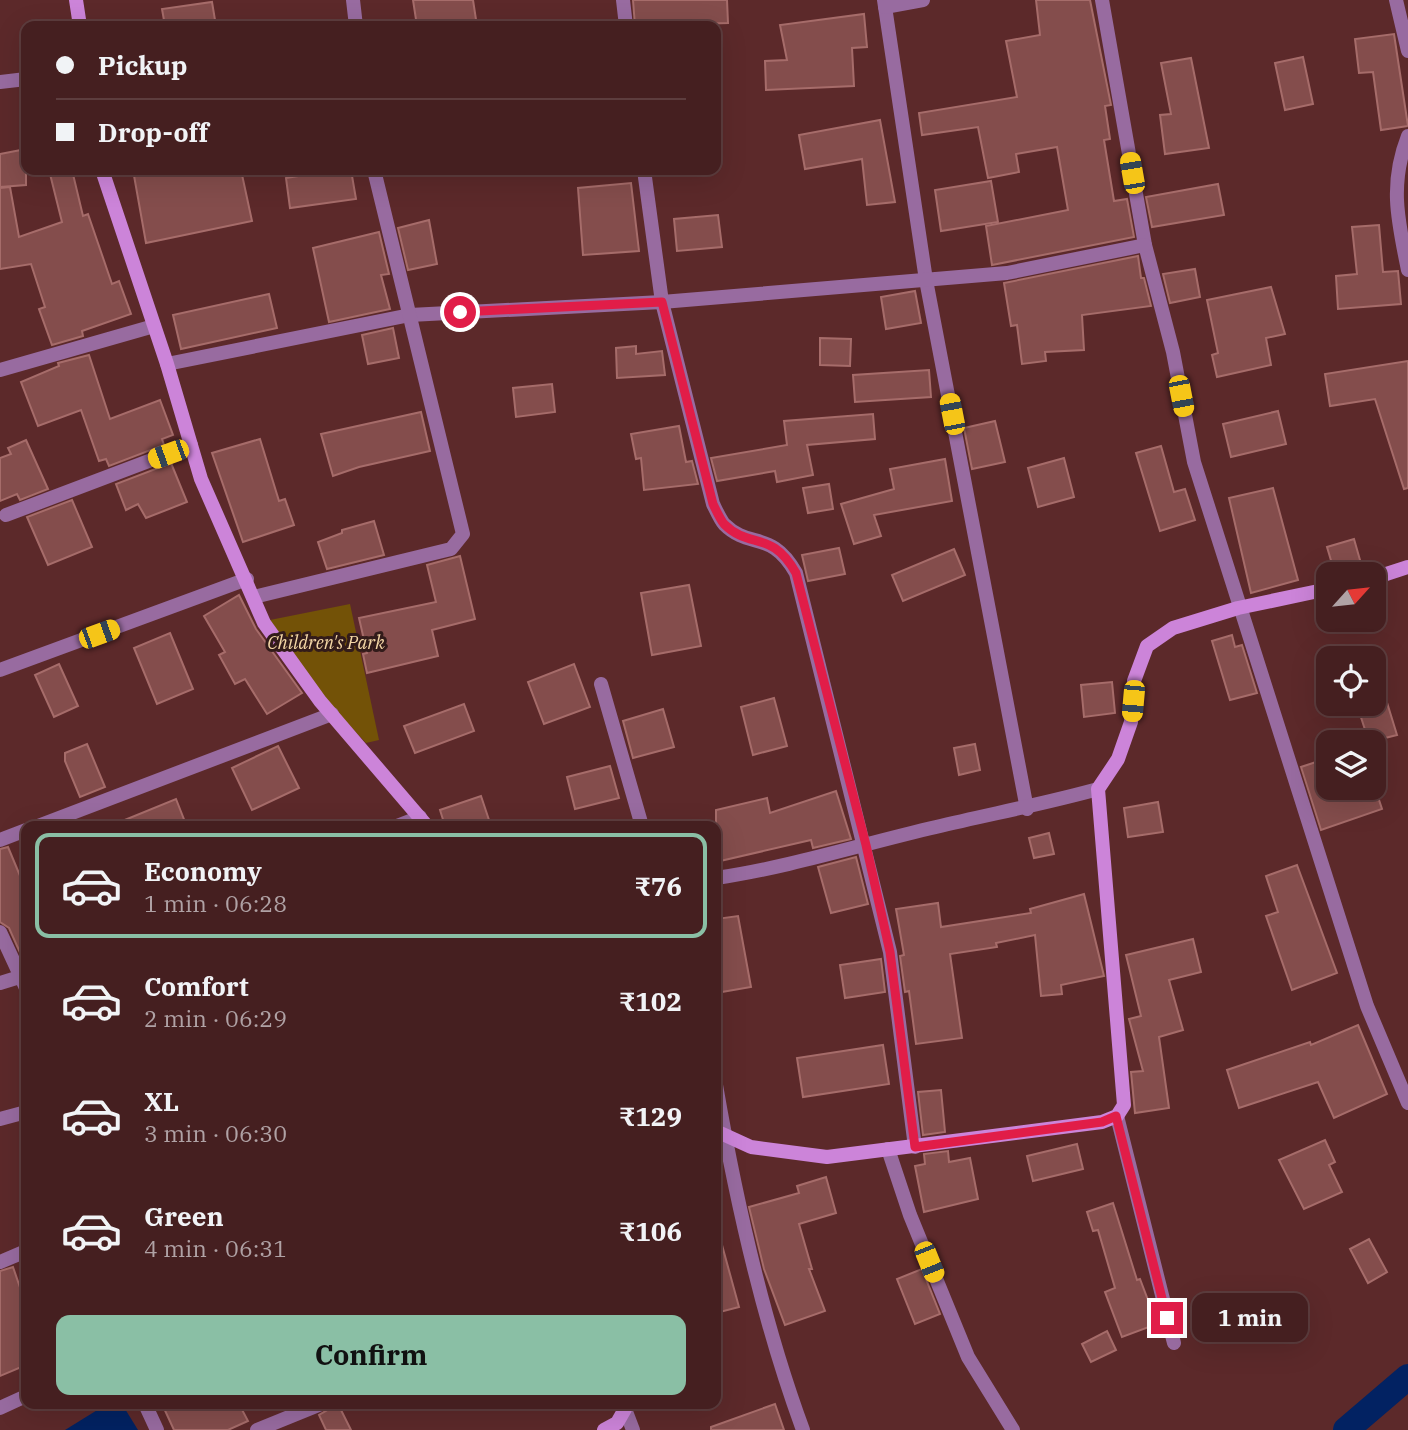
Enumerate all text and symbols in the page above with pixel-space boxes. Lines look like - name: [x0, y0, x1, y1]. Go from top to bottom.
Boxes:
- text: Pickup: [98, 48, 188, 82]
- text: Drop-off: [98, 115, 209, 149]
- car: [1119, 150, 1146, 196]
- route start: [444, 296, 476, 328]
- car: [1167, 373, 1196, 419]
- car: [938, 391, 967, 437]
- car: [145, 437, 192, 471]
- north arrow: [1316, 562, 1386, 632]
- map controls: [1316, 562, 1386, 800]
- car: [76, 617, 123, 651]
- park label: Children's Park: [267, 631, 385, 654]
- button: locate: [1316, 646, 1386, 716]
- car: [1121, 679, 1146, 723]
- button: layers: [1316, 730, 1386, 800]
- icon: car: [60, 854, 123, 917]
- text: Economy: [144, 854, 262, 888]
- text: ₹76: [634, 869, 682, 903]
- text: 1 min · 06:28: [144, 888, 287, 918]
- icon: car: [60, 969, 123, 1032]
- text: Comfort: [144, 969, 249, 1003]
- text: ₹102: [619, 984, 682, 1018]
- text: 2 min · 06:29: [144, 1003, 287, 1033]
- icon: car: [60, 1084, 123, 1147]
- text: XL: [144, 1084, 179, 1118]
- text: ₹129: [619, 1099, 682, 1133]
- text: 3 min · 06:30: [144, 1118, 287, 1148]
- icon: car: [60, 1199, 123, 1262]
- text: Green: [144, 1199, 224, 1233]
- text: ₹106: [619, 1214, 682, 1248]
- text: 4 min · 06:31: [144, 1233, 287, 1263]
- car: [912, 1239, 947, 1285]
- callout: 1 min: [1192, 1294, 1307, 1342]
- route end: [1151, 1302, 1183, 1334]
- text: 1 min: [1218, 1302, 1282, 1332]
- button: Confirm: [56, 1315, 686, 1395]

